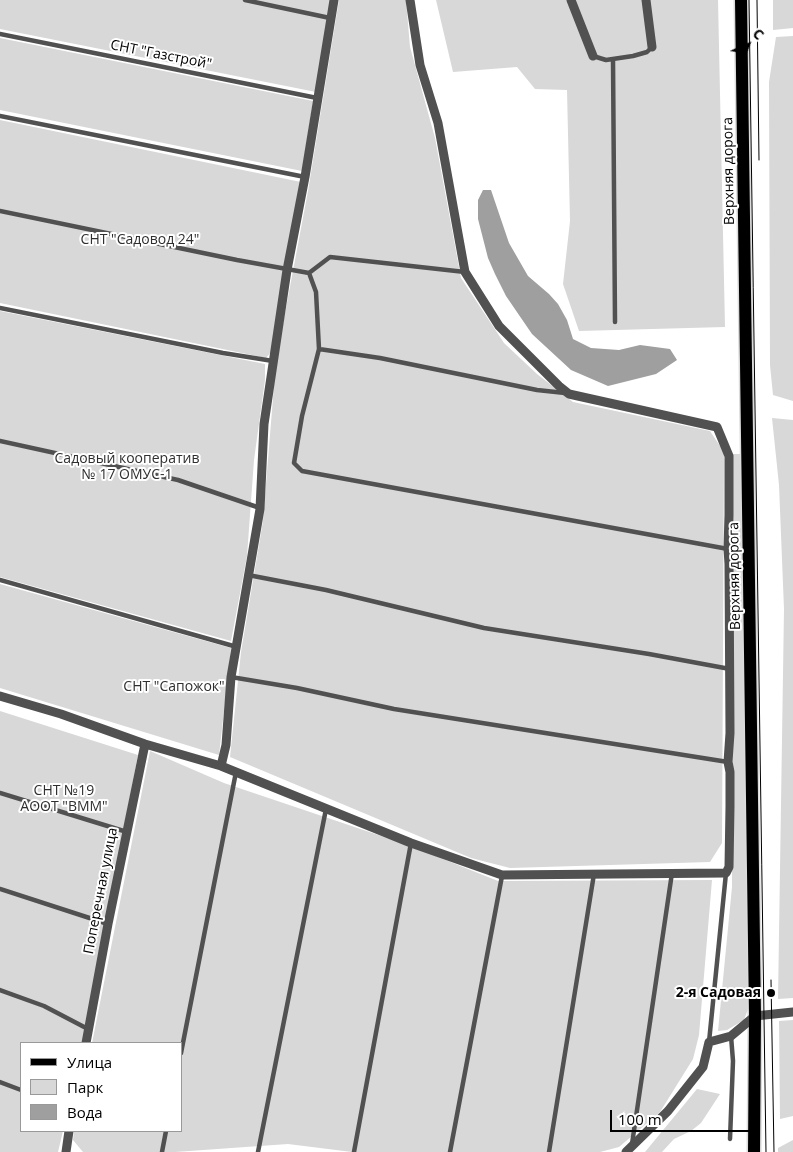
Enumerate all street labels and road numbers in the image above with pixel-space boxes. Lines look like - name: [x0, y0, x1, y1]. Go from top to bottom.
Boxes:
- street label: СНТ "Газстрой": [109, 37, 213, 73]
- street label: Верхняя дорога: [720, 117, 738, 225]
- street label: Верхняя дорога: [726, 522, 744, 630]
- street label: Поперечная улица: [80, 826, 122, 956]

